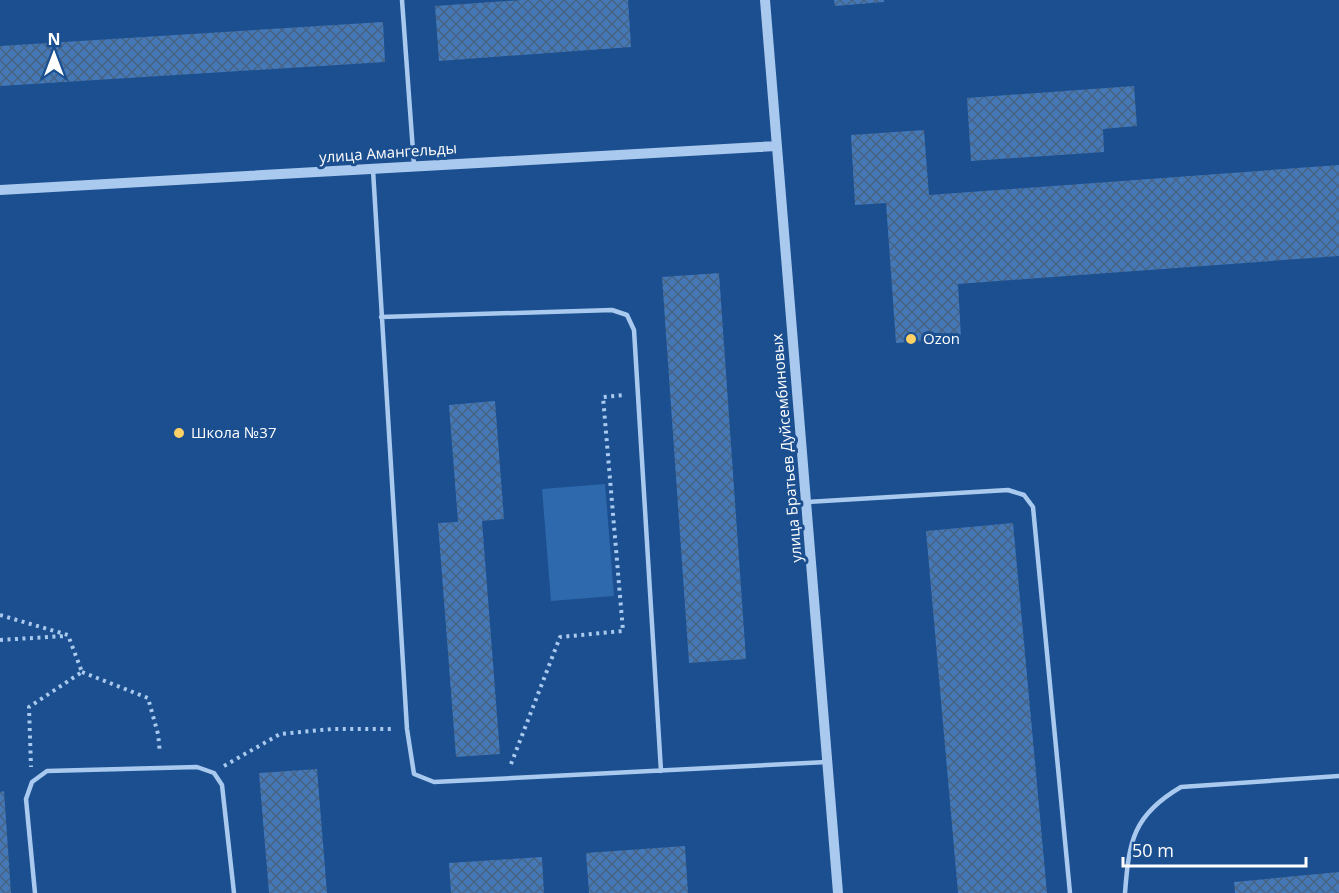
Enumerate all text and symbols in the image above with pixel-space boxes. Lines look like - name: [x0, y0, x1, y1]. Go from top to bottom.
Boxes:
- north arrow: [24, 24, 84, 84]
- text: N: [47, 28, 61, 50]
- street label: улица Амангельды: [318, 137, 457, 167]
- place label: Ozon: [923, 328, 960, 348]
- marker: Ozon: [904, 332, 918, 346]
- street label: улица Братьев Дуйсембиновых: [766, 333, 806, 563]
- place label: Школа №37: [191, 422, 277, 442]
- marker: Школа №37: [172, 426, 186, 440]
- scale bar: [1123, 830, 1306, 868]
- text: 50 m: [1132, 838, 1174, 862]

